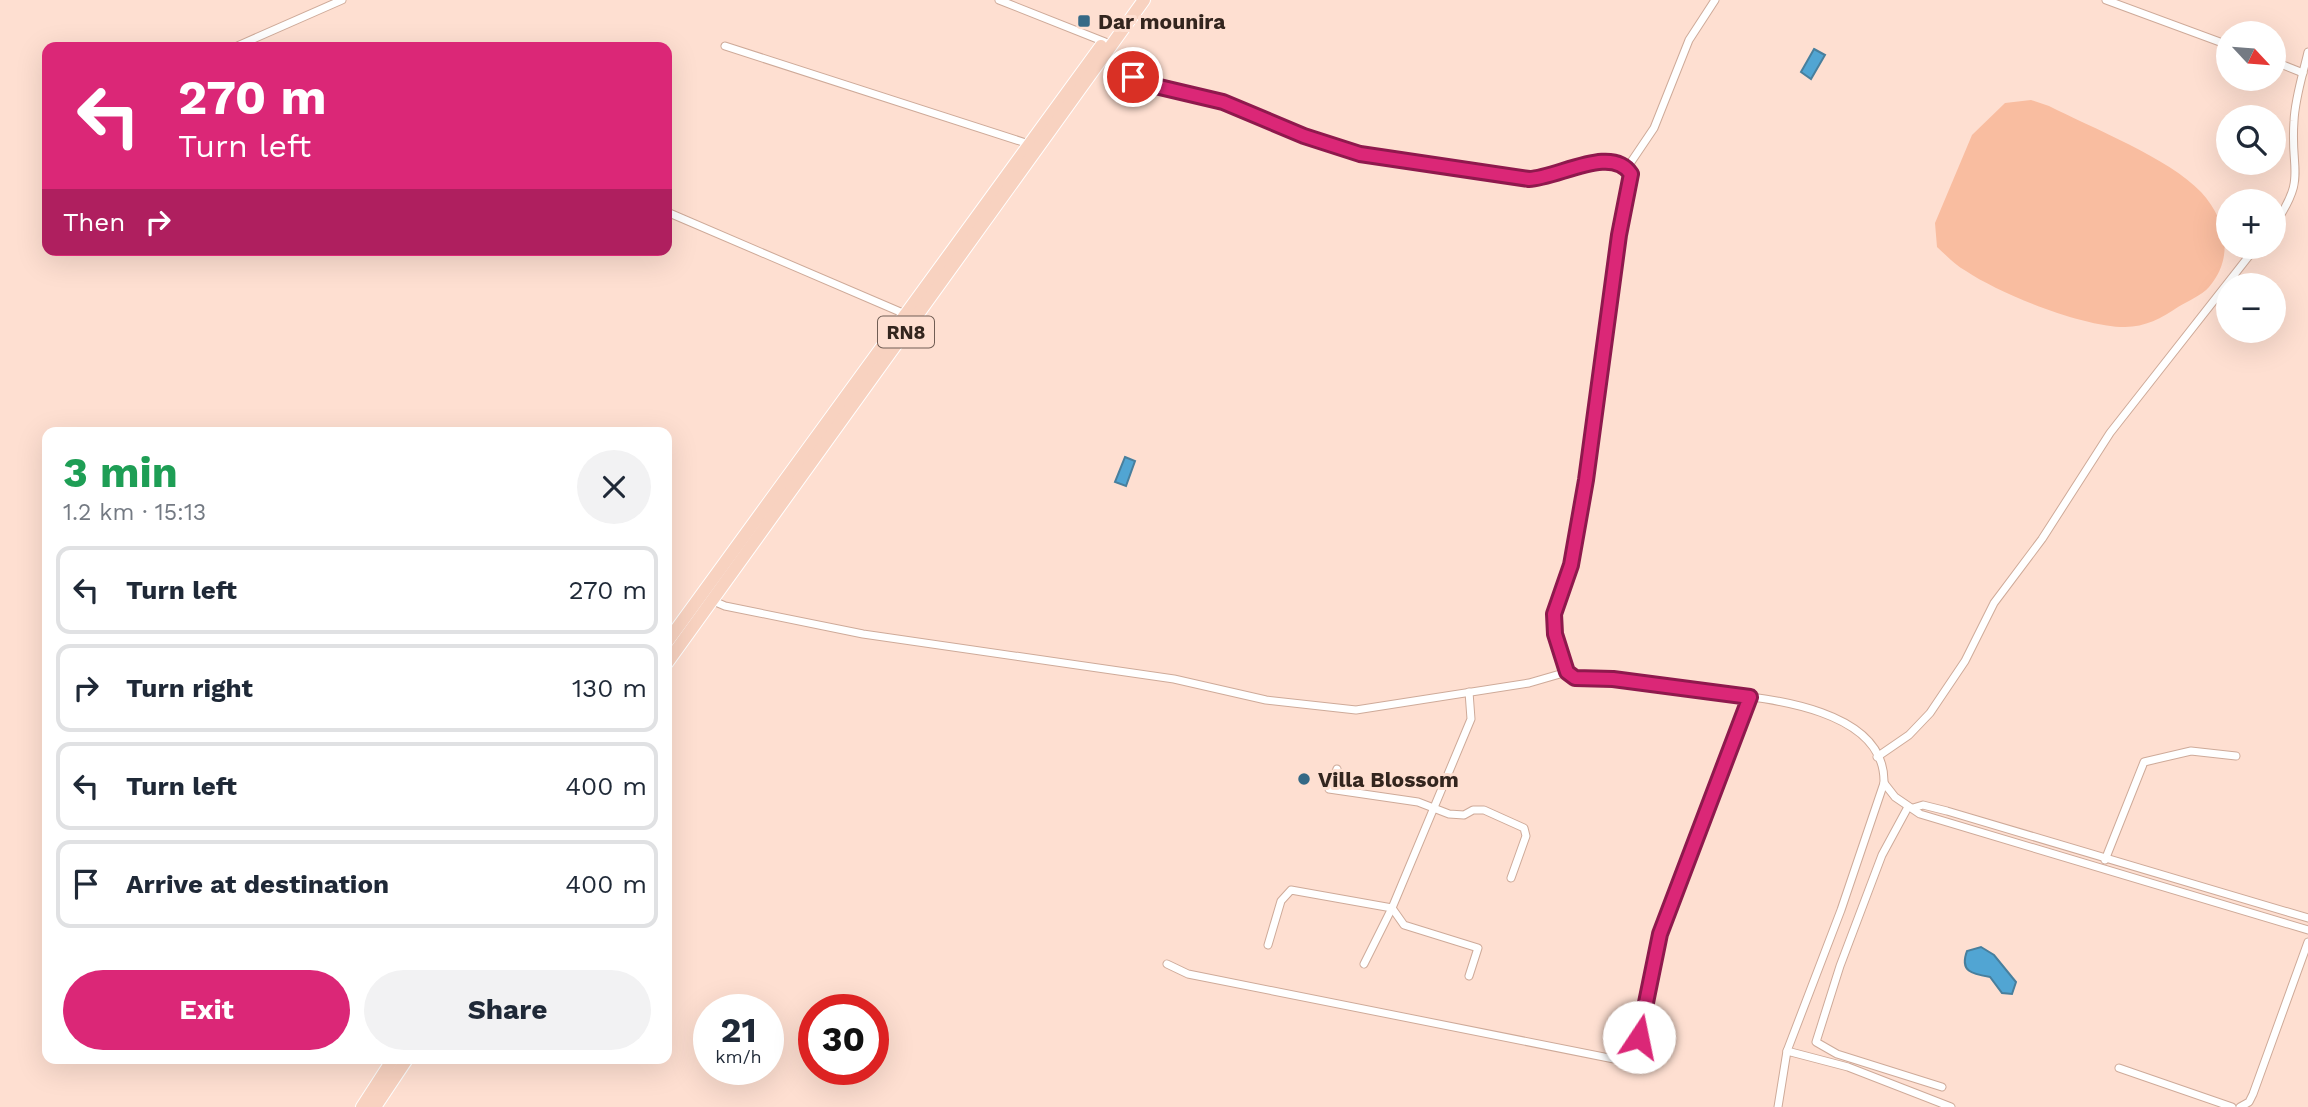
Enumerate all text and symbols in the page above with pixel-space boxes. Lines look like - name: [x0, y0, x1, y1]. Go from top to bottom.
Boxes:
- place label: Dar mounira: [1098, 9, 1226, 34]
- marker: Dar mounira: [1076, 13, 1092, 29]
- north arrow: [2216, 21, 2286, 91]
- map controls: [2216, 21, 2286, 343]
- pin: [1103, 47, 1163, 107]
- icon: arrive: [1114, 58, 1152, 96]
- text: 270 m: [178, 68, 327, 126]
- icon: left: [63, 70, 154, 161]
- button: search: [2216, 105, 2286, 175]
- text: Turn left: [178, 127, 311, 165]
- button: +: [2216, 189, 2286, 259]
- icon: right: [139, 203, 177, 241]
- text: Then: [63, 207, 125, 237]
- button: −: [2216, 273, 2286, 343]
- road number: RN8: [878, 316, 934, 348]
- text: 3 min: [63, 448, 178, 497]
- button: close: [577, 450, 651, 524]
- text: 1.2 km · 15:13: [63, 499, 206, 526]
- icon: left: [67, 571, 105, 609]
- text: Turn left: [126, 575, 237, 605]
- text: 270 m: [568, 575, 647, 605]
- icon: right: [67, 669, 105, 707]
- text: Turn right: [126, 673, 253, 703]
- text: 130 m: [572, 673, 647, 703]
- icon: left: [67, 767, 105, 805]
- place label: Villa Blossom: [1318, 767, 1459, 792]
- text: Turn left: [126, 771, 237, 801]
- text: 400 m: [565, 771, 647, 801]
- marker: Villa Blossom: [1296, 771, 1312, 787]
- icon: arrive: [67, 865, 105, 903]
- text: Arrive at destination: [126, 869, 389, 899]
- text: 400 m: [565, 869, 647, 899]
- button: Exit: [63, 970, 350, 1050]
- button: Share: [364, 970, 651, 1050]
- speed limit sign: 30: [798, 994, 889, 1085]
- position arrow: [1602, 1000, 1676, 1074]
- text: 21: [721, 1009, 756, 1051]
- text: km/h: [715, 1046, 762, 1067]

